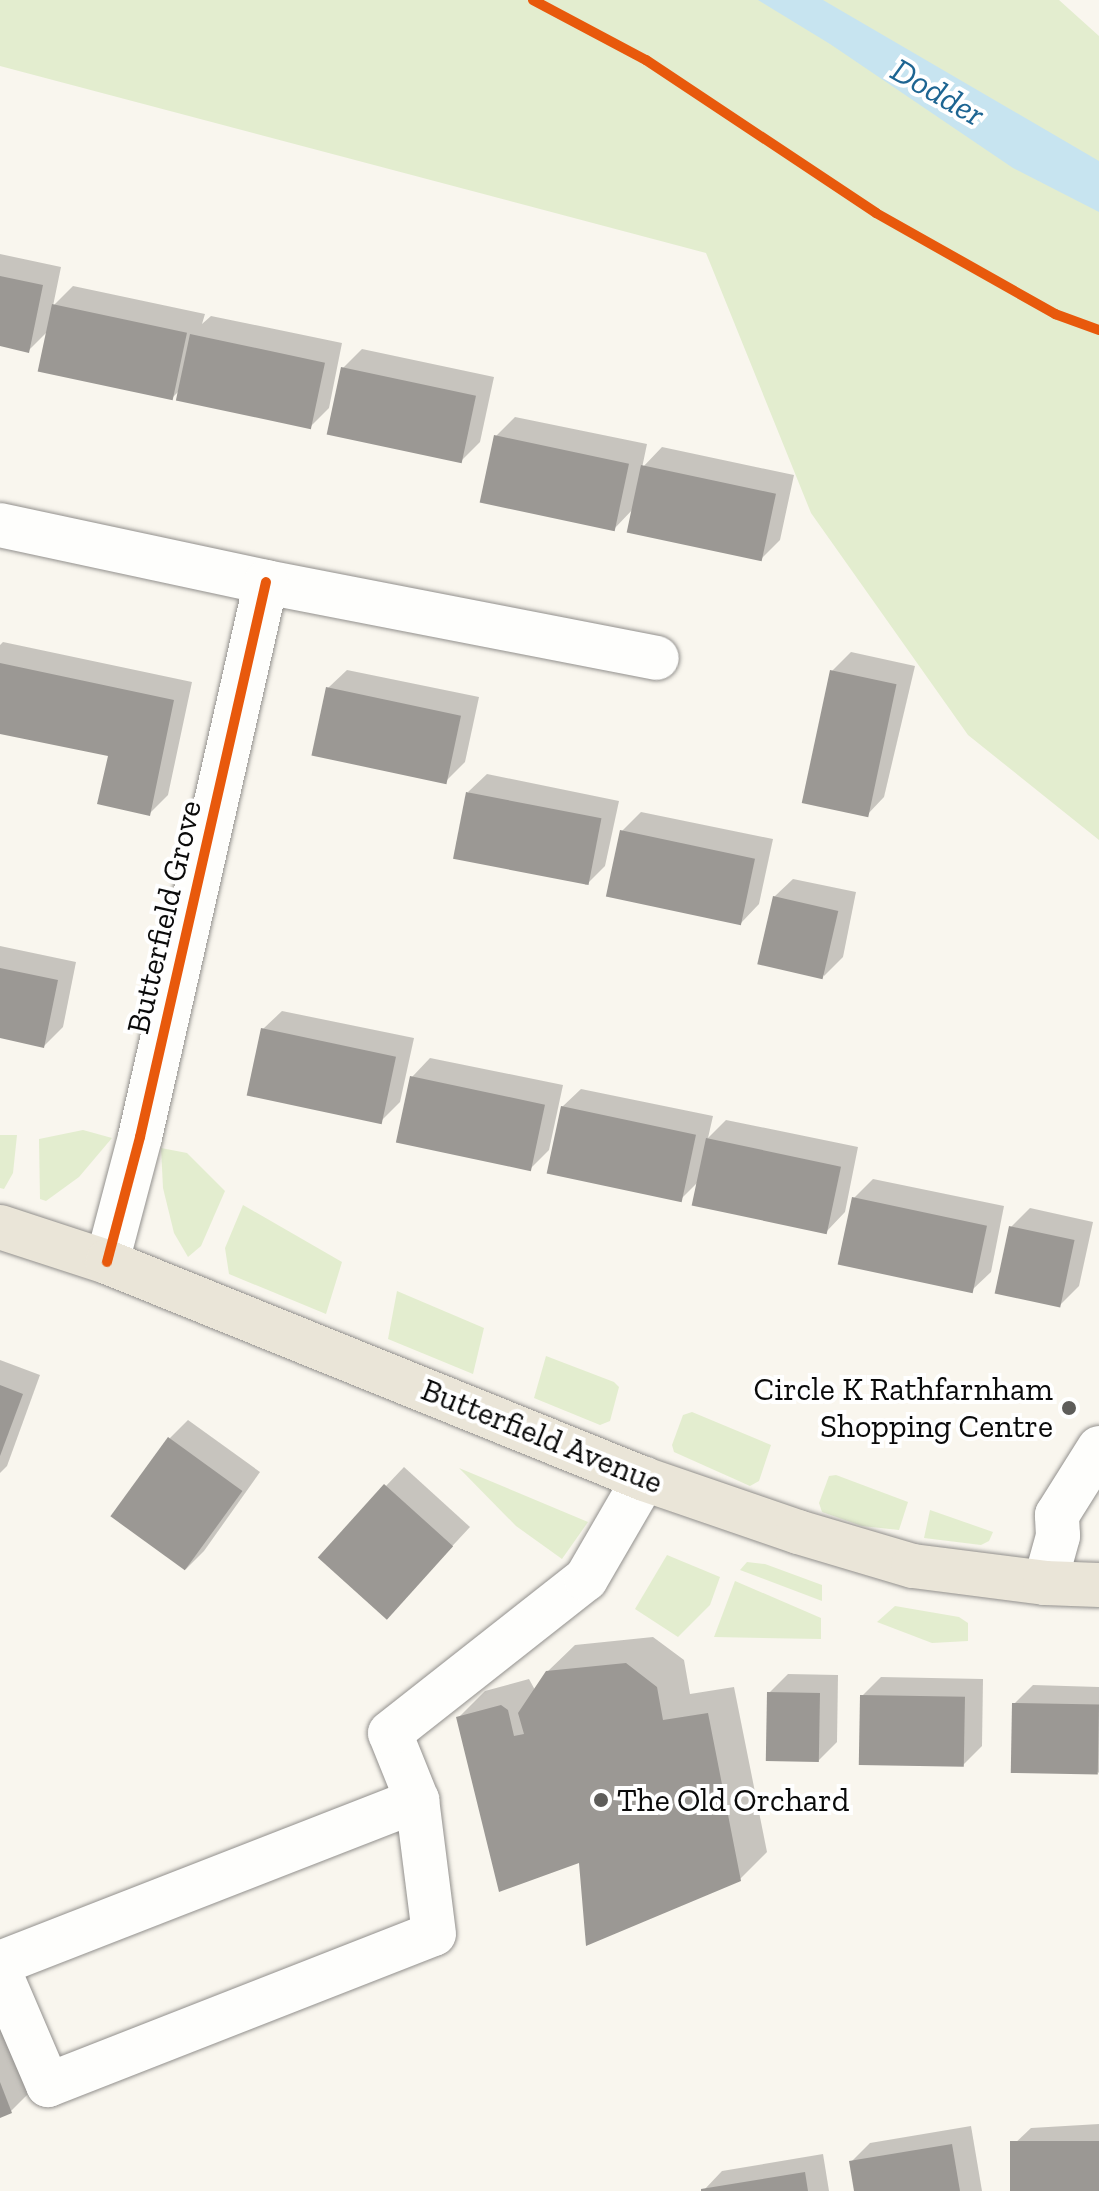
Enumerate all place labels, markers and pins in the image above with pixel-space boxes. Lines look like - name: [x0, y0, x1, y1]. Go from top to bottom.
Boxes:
- place label: Circle K Rathfarnham Shopping Centre: [753, 1371, 1053, 1446]
- marker: Circle K Rathfarnham Shopping Centre: [1060, 1399, 1078, 1417]
- place label: The Old Orchard: [617, 1781, 849, 1819]
- marker: The Old Orchard: [592, 1791, 610, 1809]

